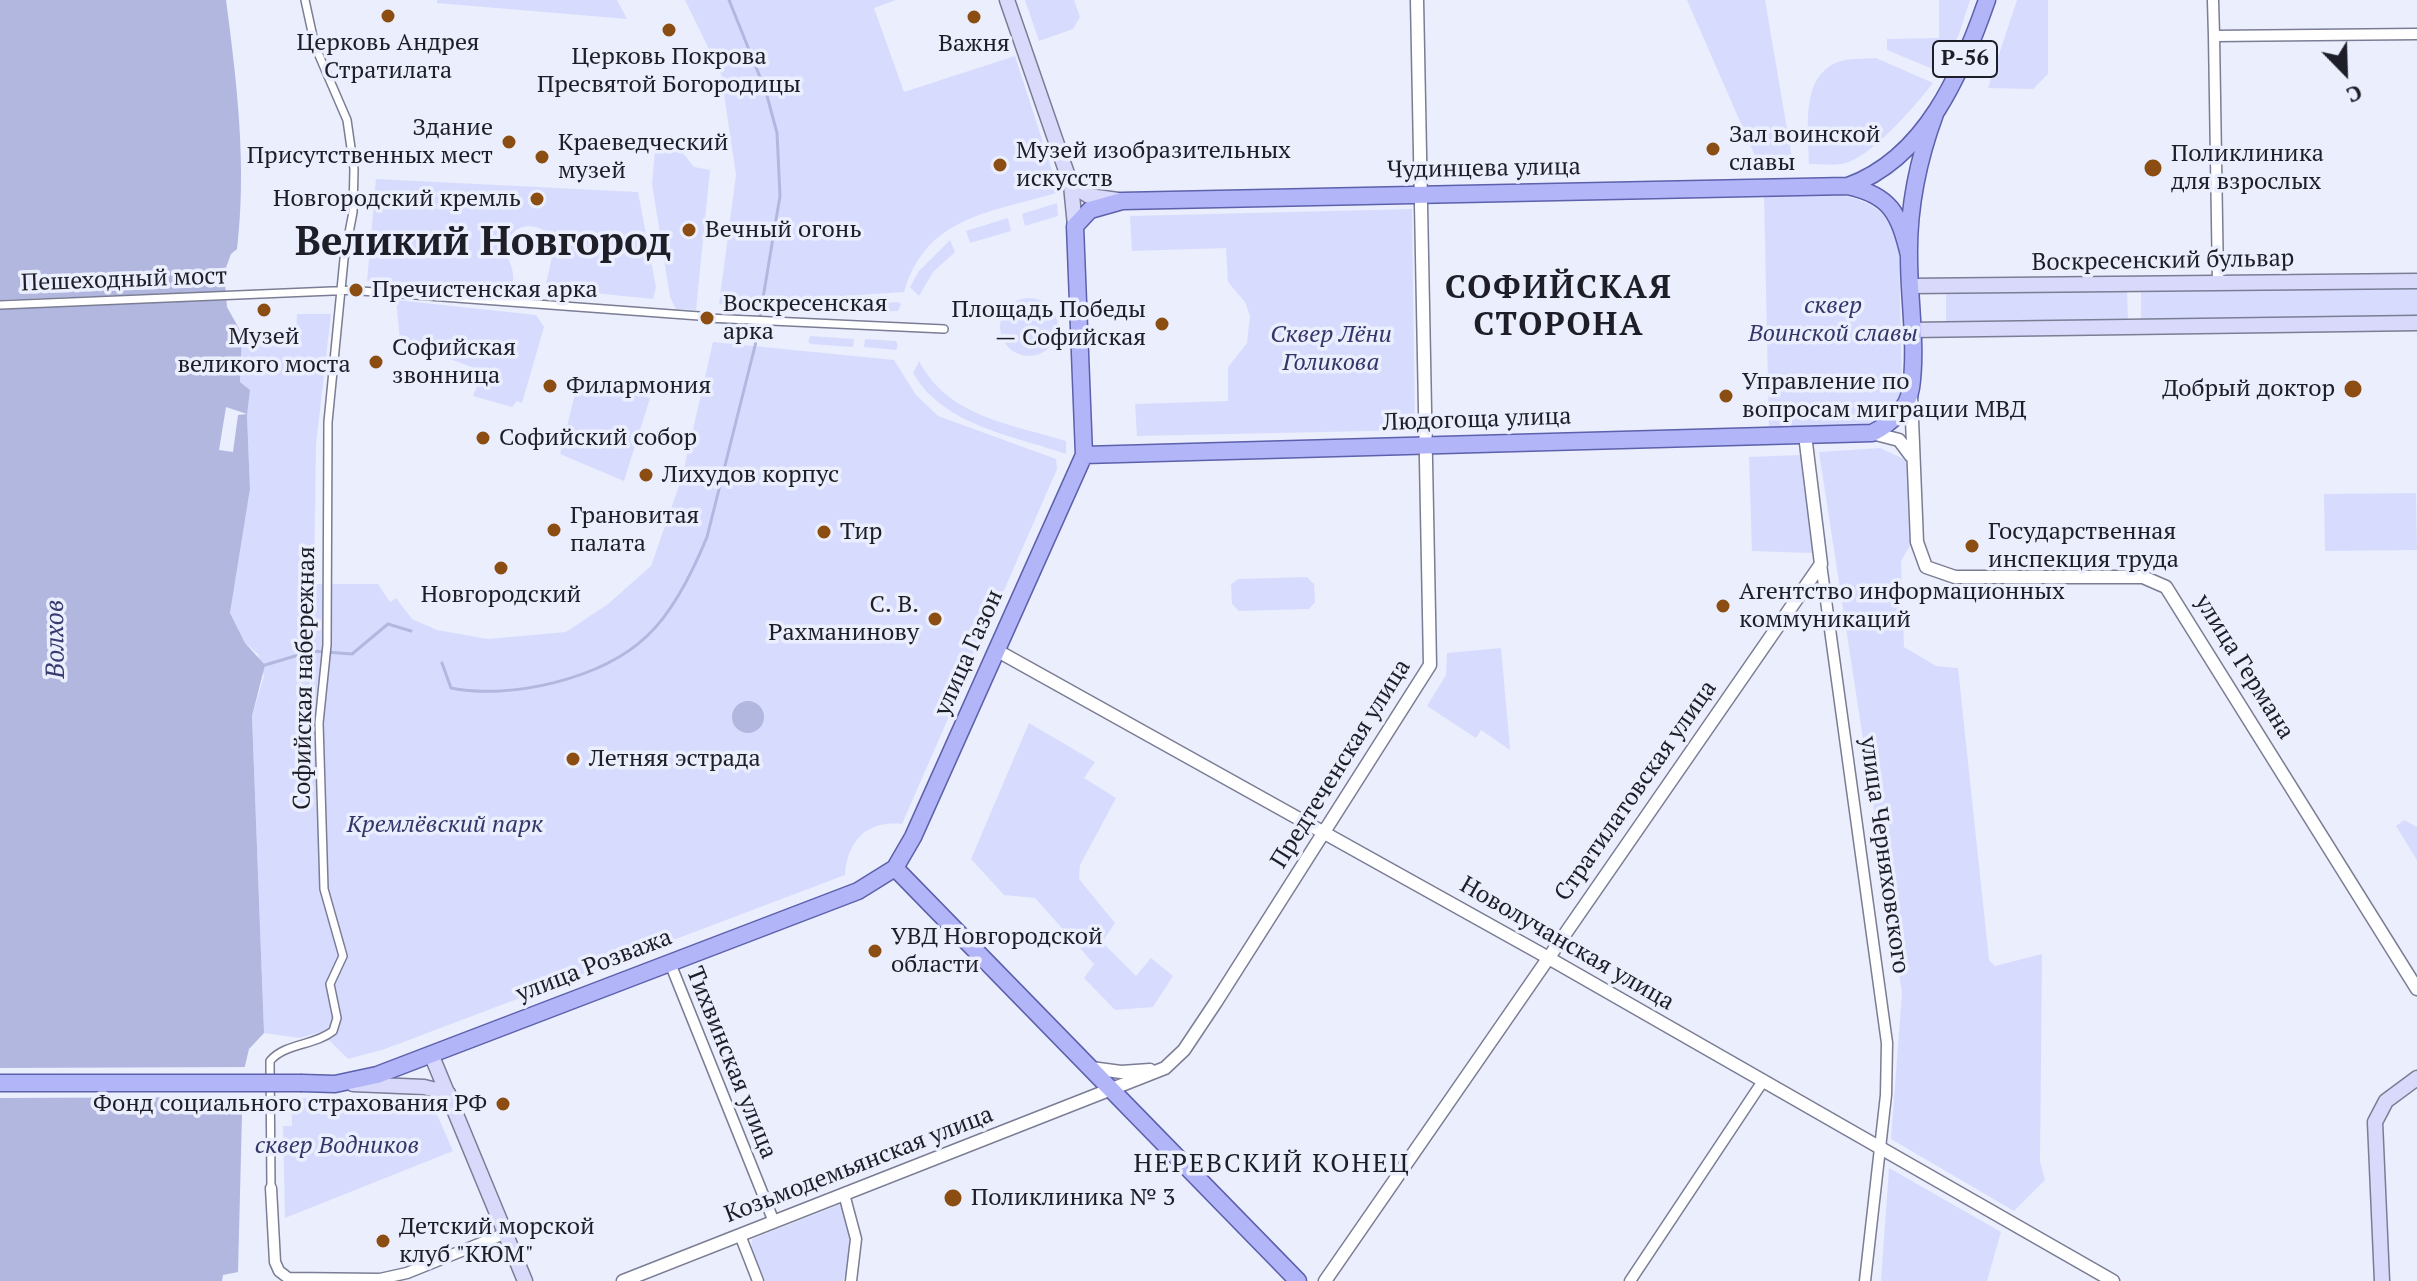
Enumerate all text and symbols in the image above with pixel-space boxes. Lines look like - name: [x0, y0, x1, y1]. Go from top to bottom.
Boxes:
- marker: Церковь Андрея Стратилата: [379, 7, 397, 25]
- marker: Важня: [965, 8, 983, 26]
- marker: Церковь Покрова Пресвятой Богородицы: [660, 21, 678, 39]
- place label: Церковь Андрея Стратилата: [297, 29, 479, 85]
- place label: Важня: [938, 30, 1010, 58]
- north arrow: [2305, 32, 2385, 112]
- road number: Р-56: [1933, 41, 1997, 77]
- place label: Церковь Покрова Пресвятой Богородицы: [537, 43, 801, 99]
- text: С: [2342, 78, 2367, 111]
- place label: Здание Присутственных мест: [247, 114, 493, 170]
- place label: Зал воинской славы: [1729, 121, 1880, 177]
- place label: Краеведческий музей: [558, 129, 728, 185]
- marker: Здание Присутственных мест: [500, 133, 518, 151]
- place label: Музей изобразительных искусств: [1016, 137, 1291, 193]
- marker: Зал воинской славы: [1704, 140, 1722, 158]
- place label: Поликлиника для взрослых: [2171, 140, 2324, 196]
- marker: Краеведческий музей: [533, 148, 551, 166]
- street label: Чудинцева улица: [1387, 153, 1581, 185]
- marker: Музей изобразительных искусств: [991, 156, 1009, 174]
- marker: Поликлиника для взрослых: [2142, 157, 2164, 179]
- place label: Новгородский кремль: [273, 185, 521, 213]
- marker: Новгородский кремль: [528, 190, 546, 208]
- place label: Вечный огонь: [705, 216, 862, 244]
- district label: Великий Новгород: [295, 220, 671, 268]
- marker: Вечный огонь: [680, 221, 698, 239]
- street label: Воскресенский бульвар: [2031, 244, 2295, 278]
- street label: Пешеходный мост: [20, 262, 228, 298]
- district label: СОФИЙСКАЯ СТОРОНА: [1445, 270, 1673, 345]
- place label: Пречистенская арка: [372, 276, 598, 304]
- marker: Пречистенская арка: [347, 281, 365, 299]
- place label: Воскресенская арка: [723, 290, 887, 346]
- park label: сквер Воинской славы: [1748, 292, 1918, 348]
- place label: Площадь Победы — Софийская: [952, 296, 1146, 352]
- marker: Музей великого моста: [255, 301, 273, 319]
- marker: Воскресенская арка: [698, 309, 716, 327]
- marker: Площадь Победы — Софийская: [1153, 315, 1171, 333]
- park label: Сквер Лёни Голикова: [1270, 321, 1392, 377]
- place label: Музей великого моста: [177, 323, 351, 379]
- place label: Софийская звонница: [392, 334, 516, 390]
- marker: Софийская звонница: [367, 353, 385, 371]
- place label: Управление по вопросам миграции МВД: [1742, 368, 2027, 424]
- place label: Филармония: [566, 372, 711, 400]
- place label: Добрый доктор: [2162, 375, 2335, 403]
- marker: Филармония: [541, 377, 559, 395]
- marker: Добрый доктор: [2342, 378, 2364, 400]
- marker: Управление по вопросам миграции МВД: [1717, 387, 1735, 405]
- street label: Людогоща улица: [1382, 402, 1572, 438]
- place label: Софийский собор: [499, 424, 697, 452]
- marker: Софийский собор: [474, 429, 492, 447]
- place label: Лихудов корпус: [662, 461, 839, 489]
- marker: Лихудов корпус: [637, 466, 655, 484]
- place label: Грановитая палата: [570, 502, 699, 558]
- place label: Тир: [840, 518, 882, 546]
- place label: Государственная инспекция труда: [1988, 518, 2179, 574]
- marker: Грановитая палата: [545, 521, 563, 539]
- marker: Тир: [815, 523, 833, 541]
- marker: Государственная инспекция труда: [1963, 537, 1981, 555]
- street label: Софийская набережная: [288, 546, 322, 810]
- marker: Новгородский: [492, 559, 510, 577]
- place label: Агентство информационных коммуникаций: [1739, 578, 2065, 634]
- place label: Новгородский: [421, 581, 581, 609]
- street label: улица Газон: [928, 585, 1010, 721]
- street label: улица Германа: [2188, 589, 2300, 745]
- place label: С. В. Рахманинову: [768, 591, 919, 647]
- marker: Агентство информационных коммуникаций: [1714, 597, 1732, 615]
- water label: Волхов: [40, 599, 72, 679]
- marker: С. В. Рахманинову: [926, 610, 944, 628]
- street label: Предтеченская улица: [1265, 654, 1417, 874]
- street label: Стратилатовская улица: [1549, 675, 1723, 907]
- street label: улица Черняховского: [1853, 735, 1915, 975]
- place label: Летняя эстрада: [589, 745, 761, 773]
- marker: Летняя эстрада: [564, 750, 582, 768]
- park label: Кремлёвский парк: [347, 811, 543, 839]
- street label: Новолучанская улица: [1455, 871, 1679, 1017]
- street label: улица Розважа: [512, 923, 676, 1009]
- place label: УВД Новгородской области: [891, 923, 1103, 979]
- marker: УВД Новгородской области: [866, 942, 884, 960]
- street label: Тихвинская улица: [679, 963, 783, 1163]
- place label: Фонд социального страхования РФ: [93, 1090, 487, 1118]
- marker: Фонд социального страхования РФ: [494, 1095, 512, 1113]
- street label: Козьмодемьянская улица: [721, 1100, 997, 1230]
- park label: сквер Водников: [255, 1132, 419, 1160]
- district label: НЕРЕВСКИЙ КОНЕЦ: [1133, 1149, 1411, 1181]
- place label: Поликлиника № 3: [971, 1184, 1175, 1212]
- marker: Поликлиника № 3: [942, 1187, 964, 1209]
- place label: Детский морской клуб "КЮМ": [399, 1213, 595, 1269]
- marker: Детский морской клуб "КЮМ": [374, 1232, 392, 1250]

